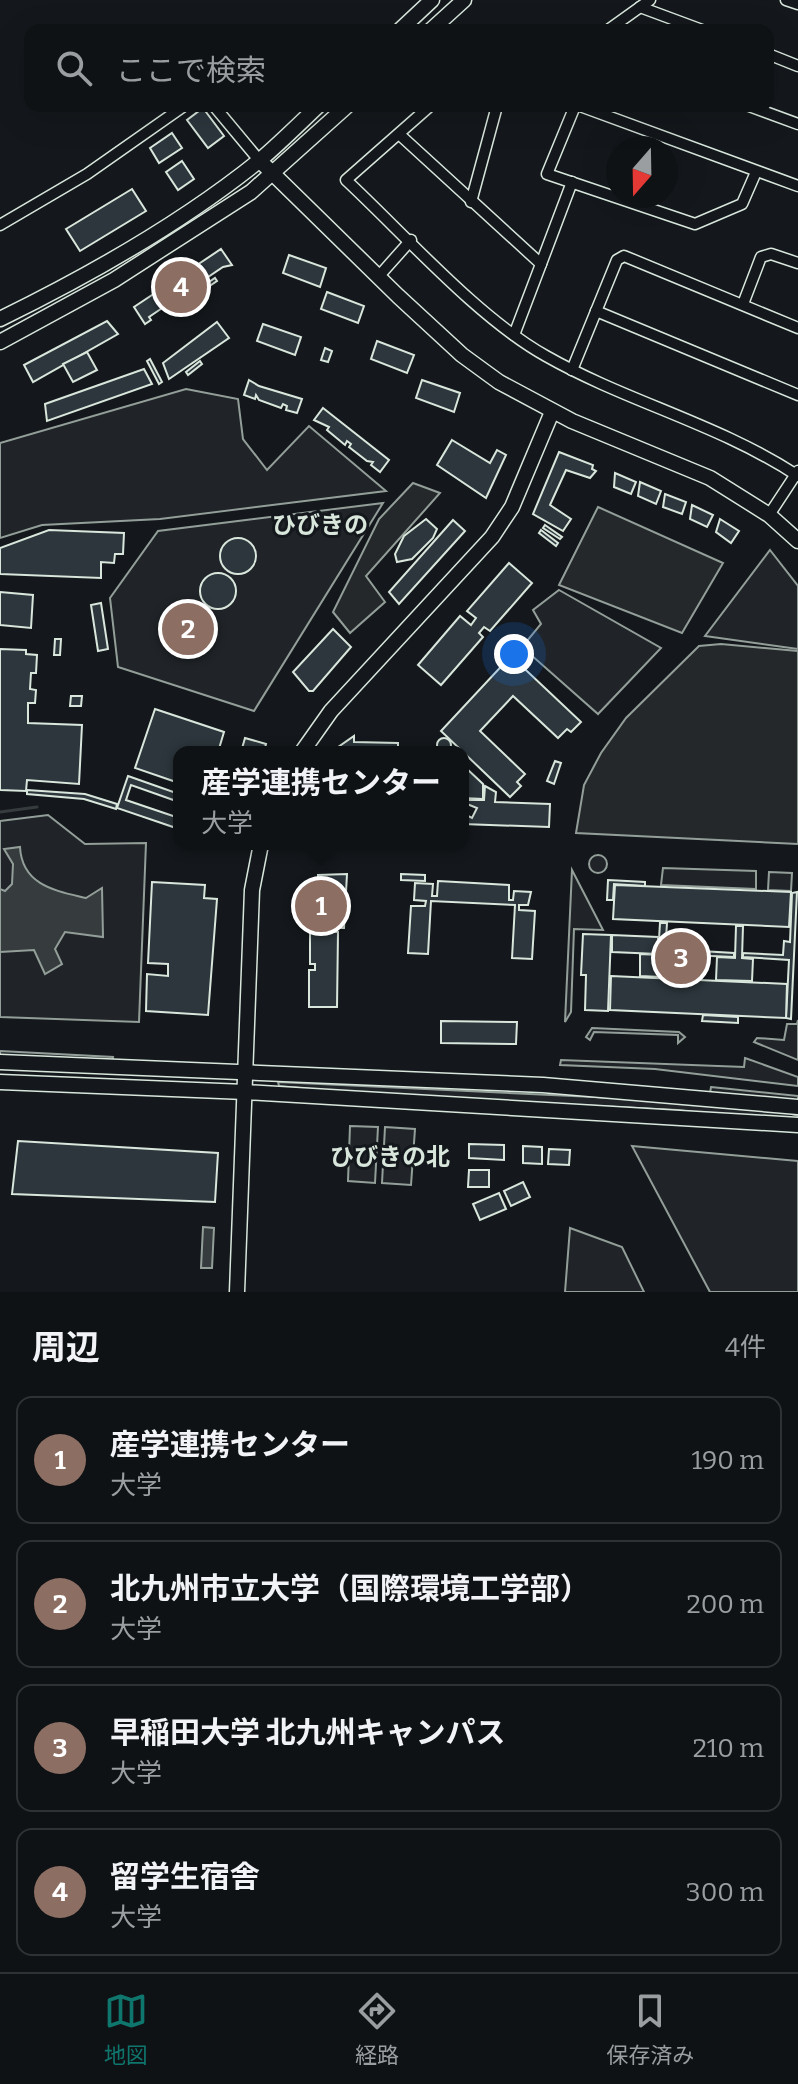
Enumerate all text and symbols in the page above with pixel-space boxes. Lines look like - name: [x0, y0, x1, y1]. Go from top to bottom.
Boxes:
- search box: [24, 24, 774, 112]
- icon: search: [52, 46, 96, 90]
- text: ここで検索: [116, 53, 266, 89]
- north arrow: [606, 136, 678, 208]
- pin: 4: [155, 257, 207, 317]
- district label: ひびきの: [272, 511, 368, 539]
- pin: 2: [162, 599, 214, 659]
- your location: [494, 634, 534, 674]
- popup: [173, 746, 469, 850]
- text: 産学連携センター: [201, 765, 441, 801]
- text: 大学: [201, 808, 253, 839]
- pin: 1: [295, 876, 347, 936]
- pin: 3: [655, 928, 707, 988]
- district label: ひびきの北: [330, 1143, 450, 1171]
- text: 周辺: [32, 1327, 100, 1368]
- text: 4件: [725, 1332, 766, 1363]
- text: 産学連携センター: [110, 1427, 350, 1463]
- text: 1: [54, 1445, 66, 1476]
- text: 190 m: [692, 1445, 764, 1476]
- text: 大学: [110, 1470, 162, 1501]
- text: 北九州市立大学（国際環境工学部）: [110, 1571, 590, 1607]
- text: 2: [53, 1589, 67, 1620]
- text: 200 m: [687, 1589, 764, 1620]
- text: 大学: [110, 1614, 162, 1645]
- text: 早稲田大学 北九州キャンパス: [110, 1715, 505, 1751]
- text: 3: [53, 1733, 67, 1764]
- text: 210 m: [693, 1733, 764, 1764]
- text: 大学: [110, 1758, 162, 1789]
- text: 留学生宿舎: [110, 1859, 260, 1895]
- text: 4: [52, 1877, 68, 1908]
- text: 300 m: [686, 1877, 764, 1908]
- text: 大学: [110, 1902, 162, 1933]
- tab: 地図: [104, 1989, 148, 2069]
- tab: 経路: [355, 1989, 399, 2069]
- tab: 保存済み: [606, 1989, 694, 2069]

